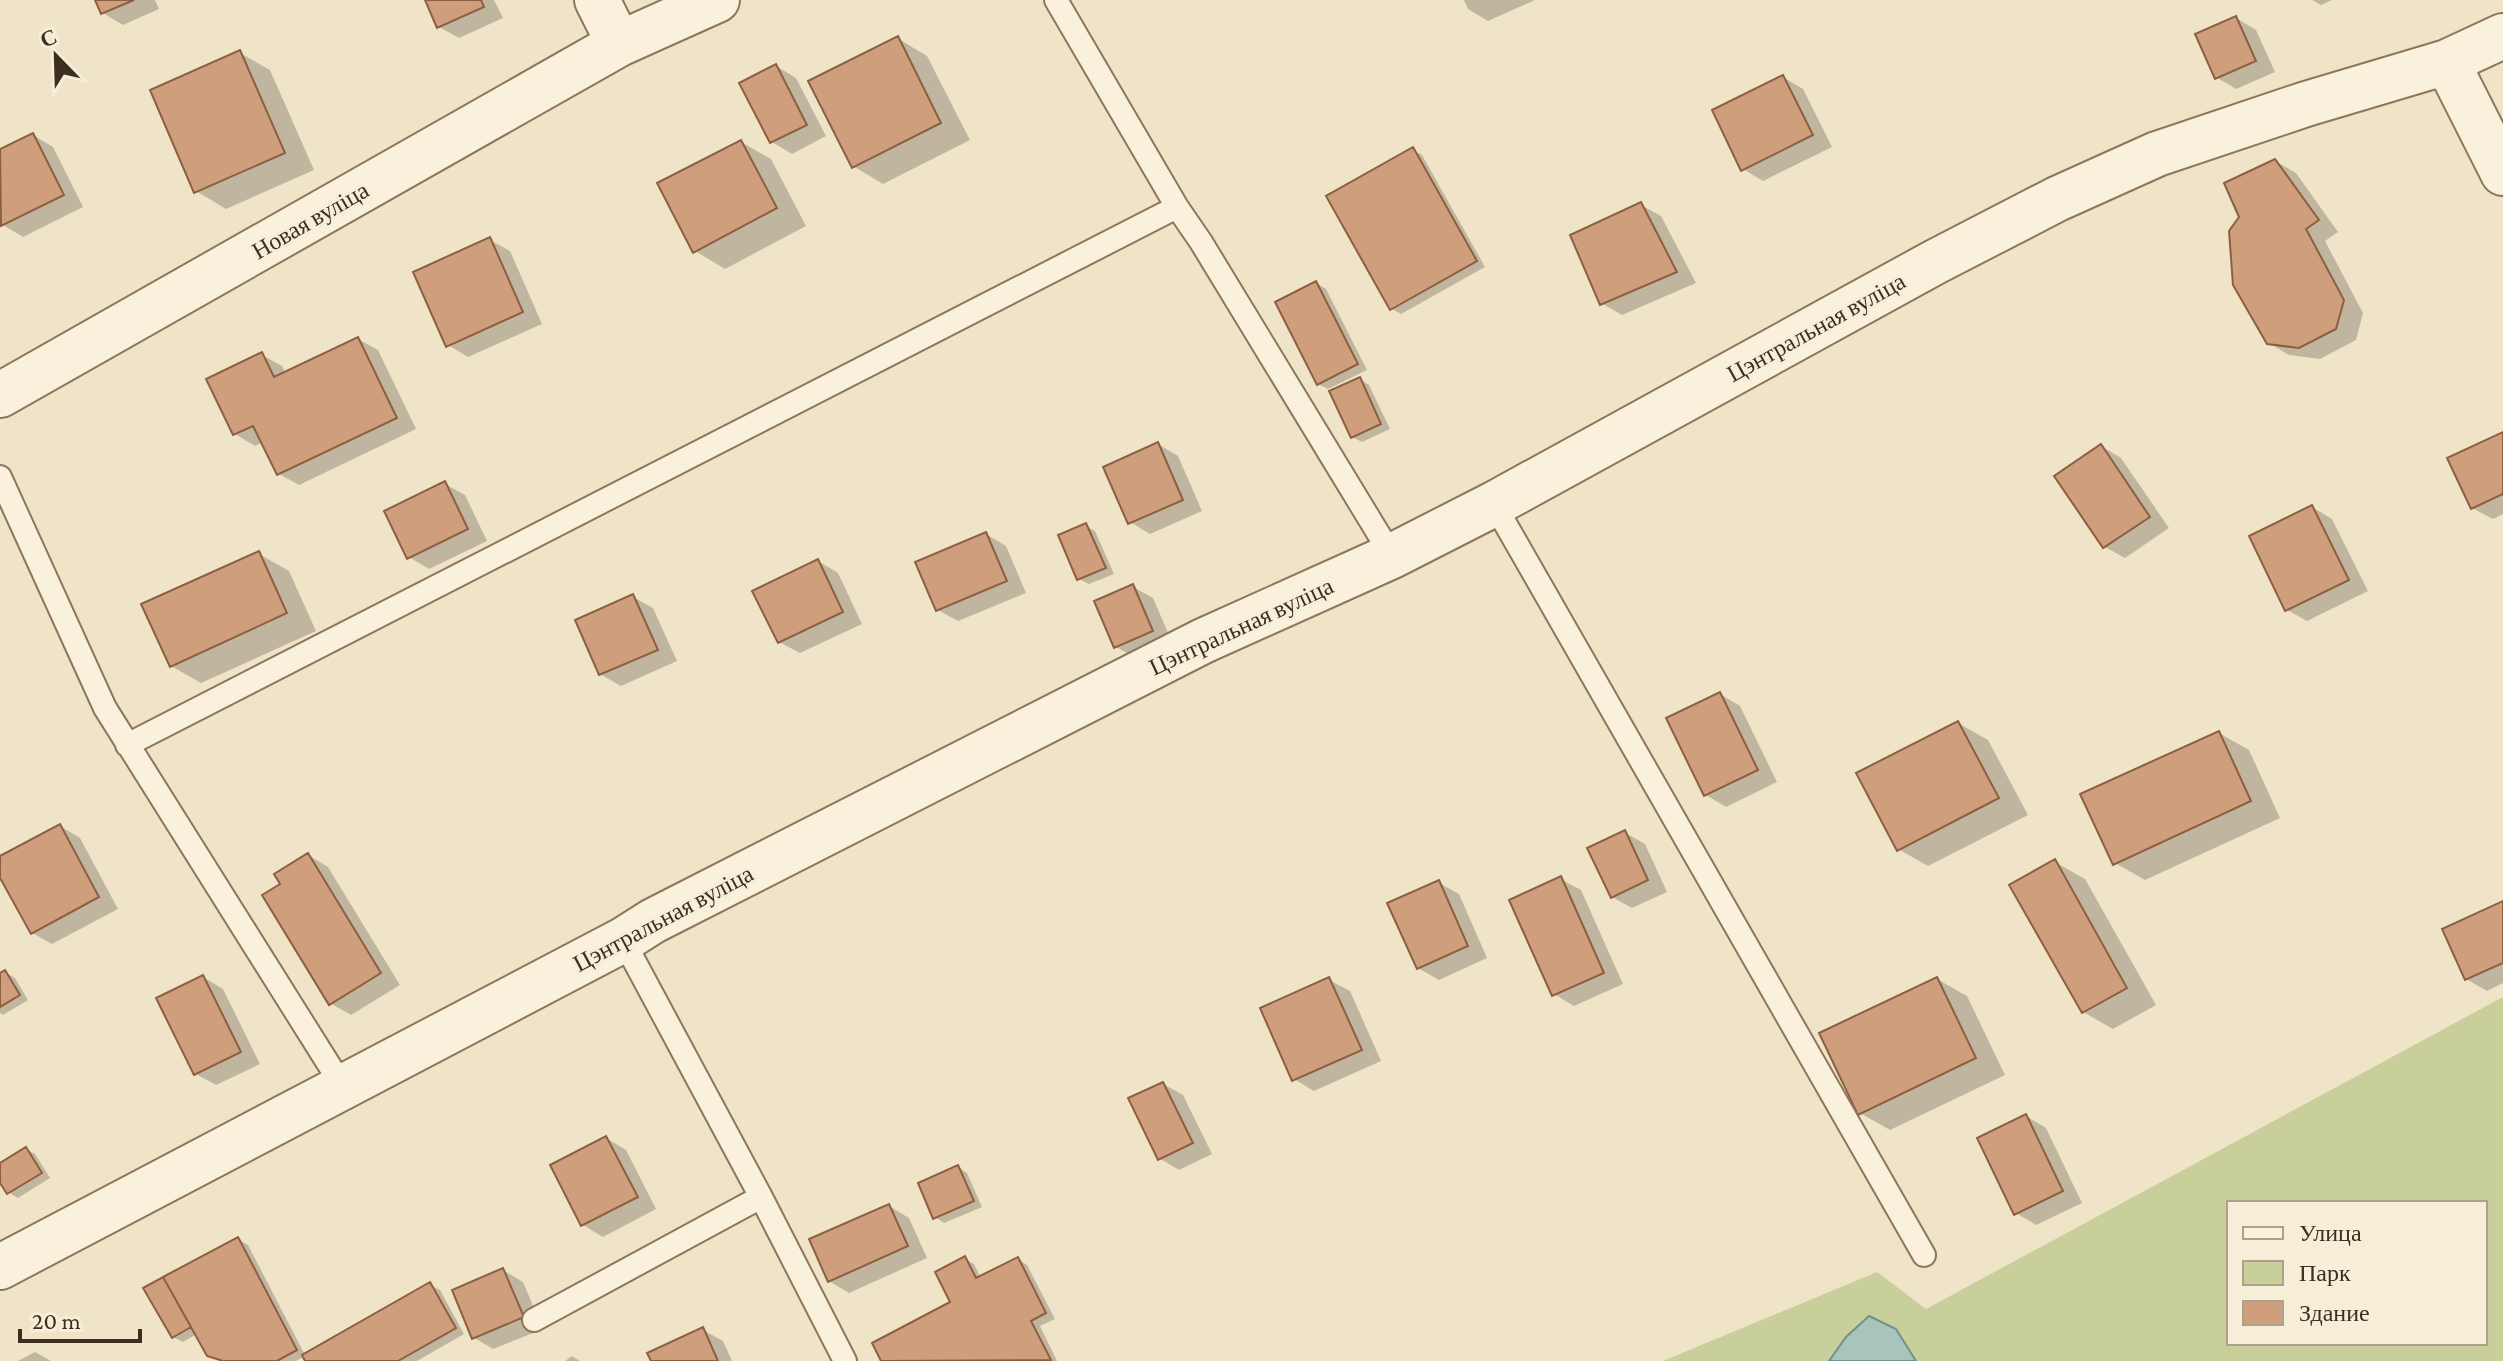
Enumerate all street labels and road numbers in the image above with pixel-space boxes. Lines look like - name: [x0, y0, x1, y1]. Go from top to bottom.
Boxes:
- street label: Новая вуліца: [247, 176, 373, 264]
- street label: Цэнтральная вуліца: [1722, 267, 1910, 387]
- street label: Цэнтральная вуліца: [1145, 571, 1337, 680]
- street label: Цэнтральная вуліца: [569, 859, 758, 977]

